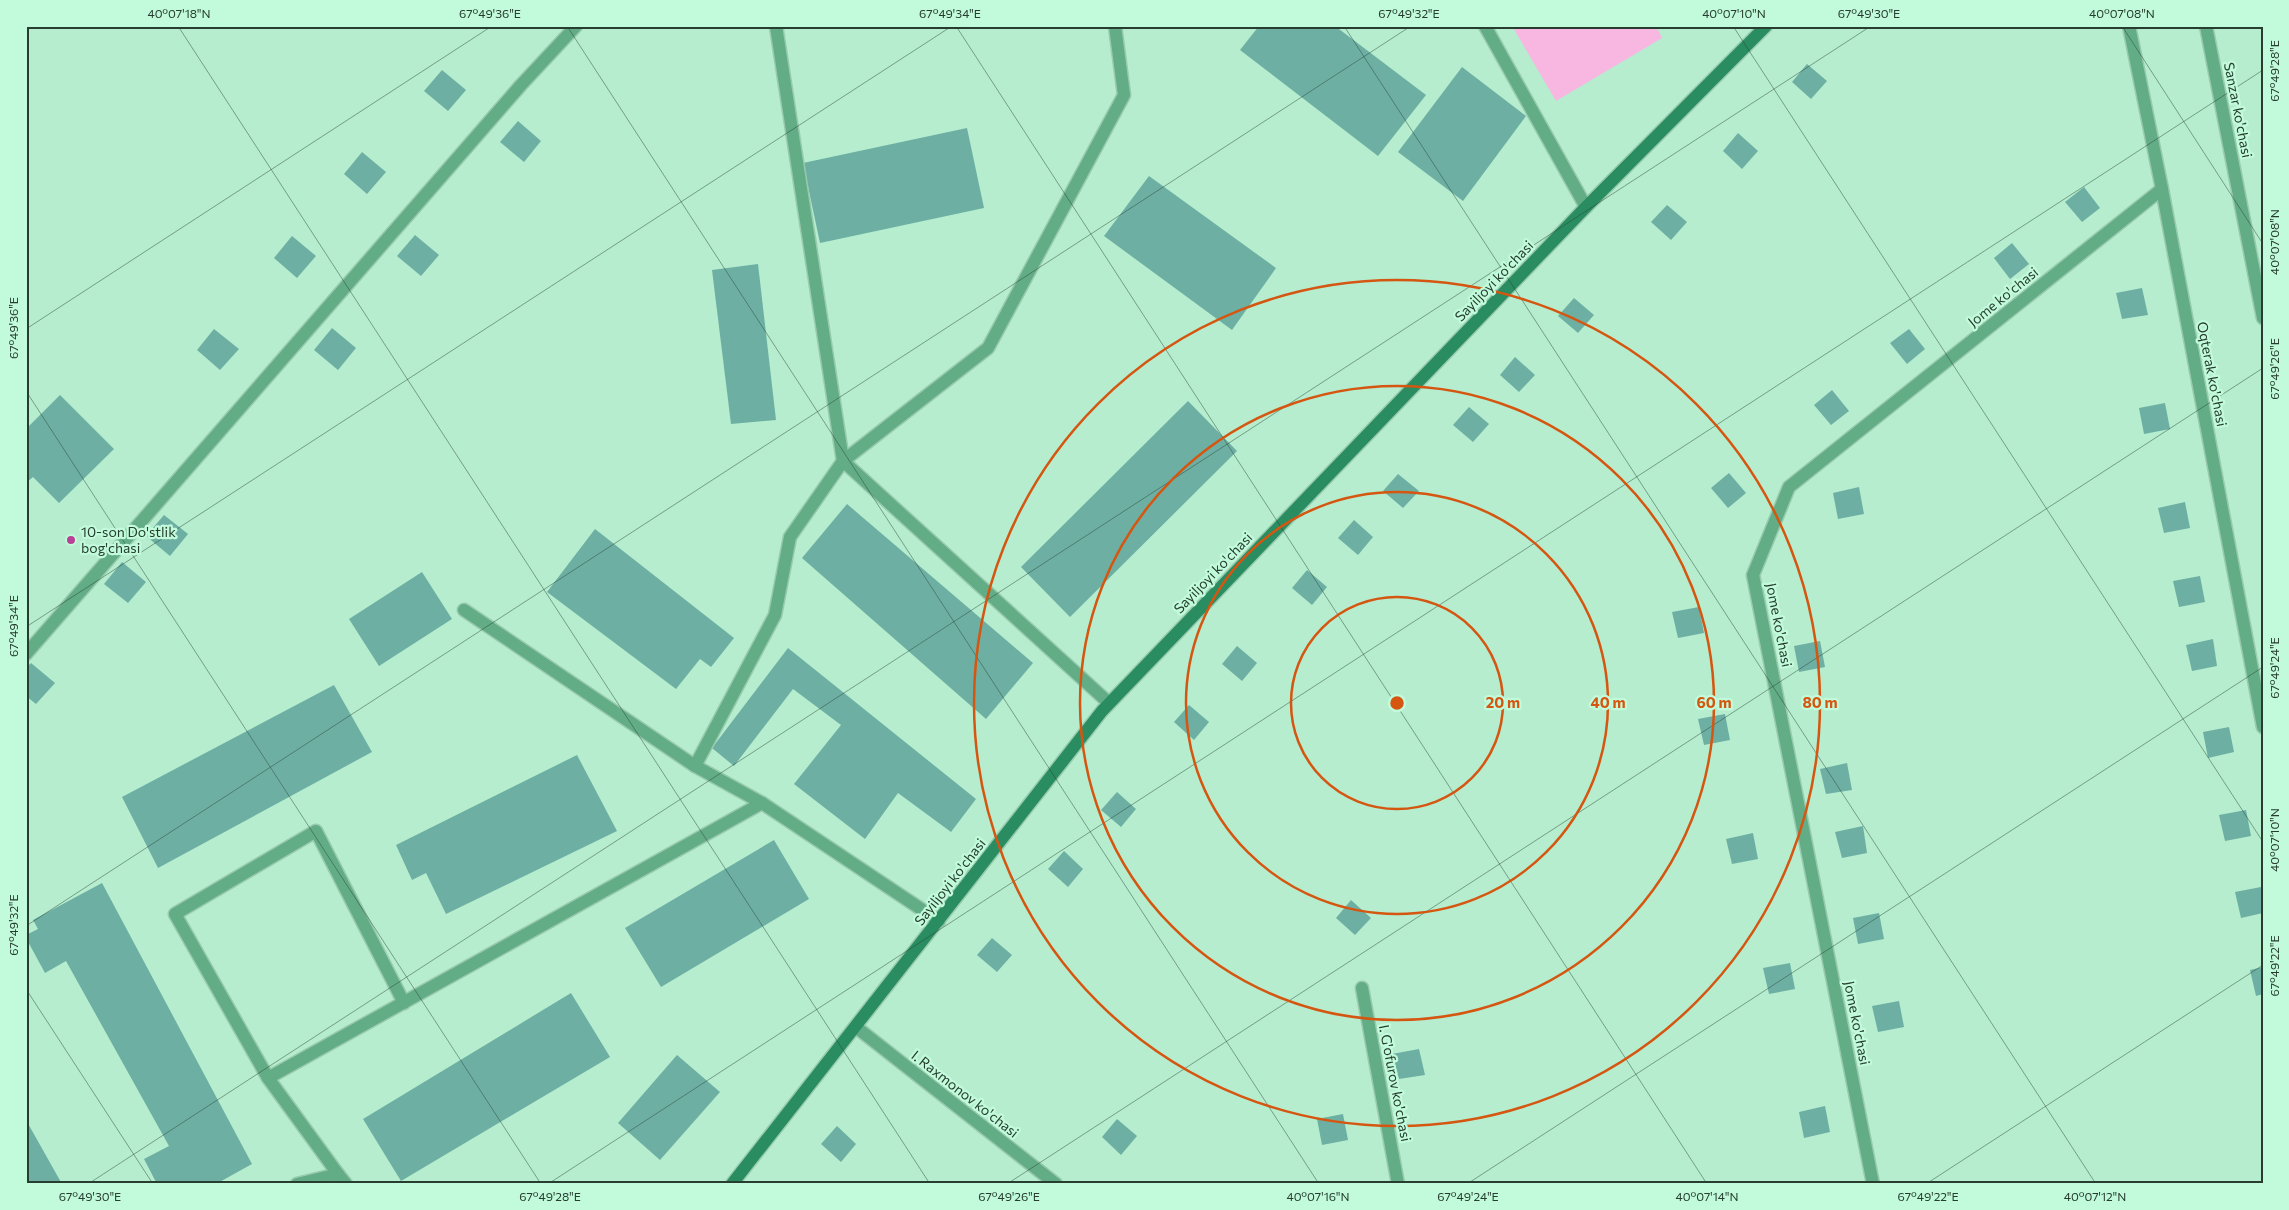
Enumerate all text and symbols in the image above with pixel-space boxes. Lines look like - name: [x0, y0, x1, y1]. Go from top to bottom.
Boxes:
- text: 40°07'18"N: [147, 6, 211, 20]
- text: 67°49'36"E: [459, 6, 521, 20]
- text: 67°49'34"E: [919, 6, 981, 20]
- text: 67°49'32"E: [1378, 6, 1440, 20]
- text: 40°07'10"N: [1702, 6, 1766, 20]
- text: 67°49'30"E: [1838, 6, 1900, 20]
- text: 40°07'08"N: [2089, 6, 2155, 20]
- text: 67°49'28"E: [2267, 40, 2281, 102]
- street label: Sanzar ko'chasi: [2221, 61, 2256, 159]
- text: 40°07'08"N: [2267, 209, 2281, 275]
- street label: Sayiljoyi ko'chasi: [1451, 237, 1536, 325]
- street label: Jome ko'chasi: [1964, 263, 2041, 330]
- text: 67°49'36"E: [6, 297, 20, 359]
- street label: Oqterak ko'chasi: [2194, 320, 2231, 428]
- text: 67°49'26"E: [2267, 338, 2281, 400]
- place label: 10-son Do'stlik bog'chasi: [81, 523, 176, 556]
- street label: Sayiljoyi ko'chasi: [1170, 529, 1255, 617]
- marker: 10-son Do'stlik bog'chasi: [65, 534, 77, 546]
- street label: Jome ko'chasi: [1763, 581, 1796, 668]
- text: 67°49'34"E: [6, 595, 20, 657]
- text: 67°49'24"E: [2267, 637, 2281, 699]
- text: 20 m: [1486, 693, 1520, 711]
- text: 40 m: [1590, 693, 1626, 711]
- text: 60 m: [1696, 693, 1732, 711]
- text: 80 m: [1802, 693, 1838, 711]
- centre of rings: [1388, 694, 1406, 712]
- text: 40°07'10"N: [2267, 808, 2281, 872]
- street label: Sayiljoyi ko'chasi: [910, 835, 989, 929]
- text: 67°49'32"E: [6, 894, 20, 956]
- text: 67°49'22"E: [2267, 935, 2281, 997]
- street label: Jome ko'chasi: [1841, 979, 1874, 1066]
- street label: I. G'ofurov ko'chasi: [1376, 1023, 1415, 1143]
- street label: I. Raxmonov ko'chasi: [908, 1046, 1022, 1141]
- text: 67°49'30"E: [59, 1189, 121, 1203]
- text: 67°49'28"E: [519, 1189, 581, 1203]
- text: 67°49'26"E: [978, 1189, 1040, 1203]
- text: 40°07'16"N: [1286, 1189, 1350, 1203]
- text: 67°49'24"E: [1437, 1189, 1499, 1203]
- text: 40°07'14"N: [1675, 1189, 1739, 1203]
- text: 67°49'22"E: [1897, 1189, 1959, 1203]
- text: 40°07'12"N: [2064, 1189, 2126, 1203]

